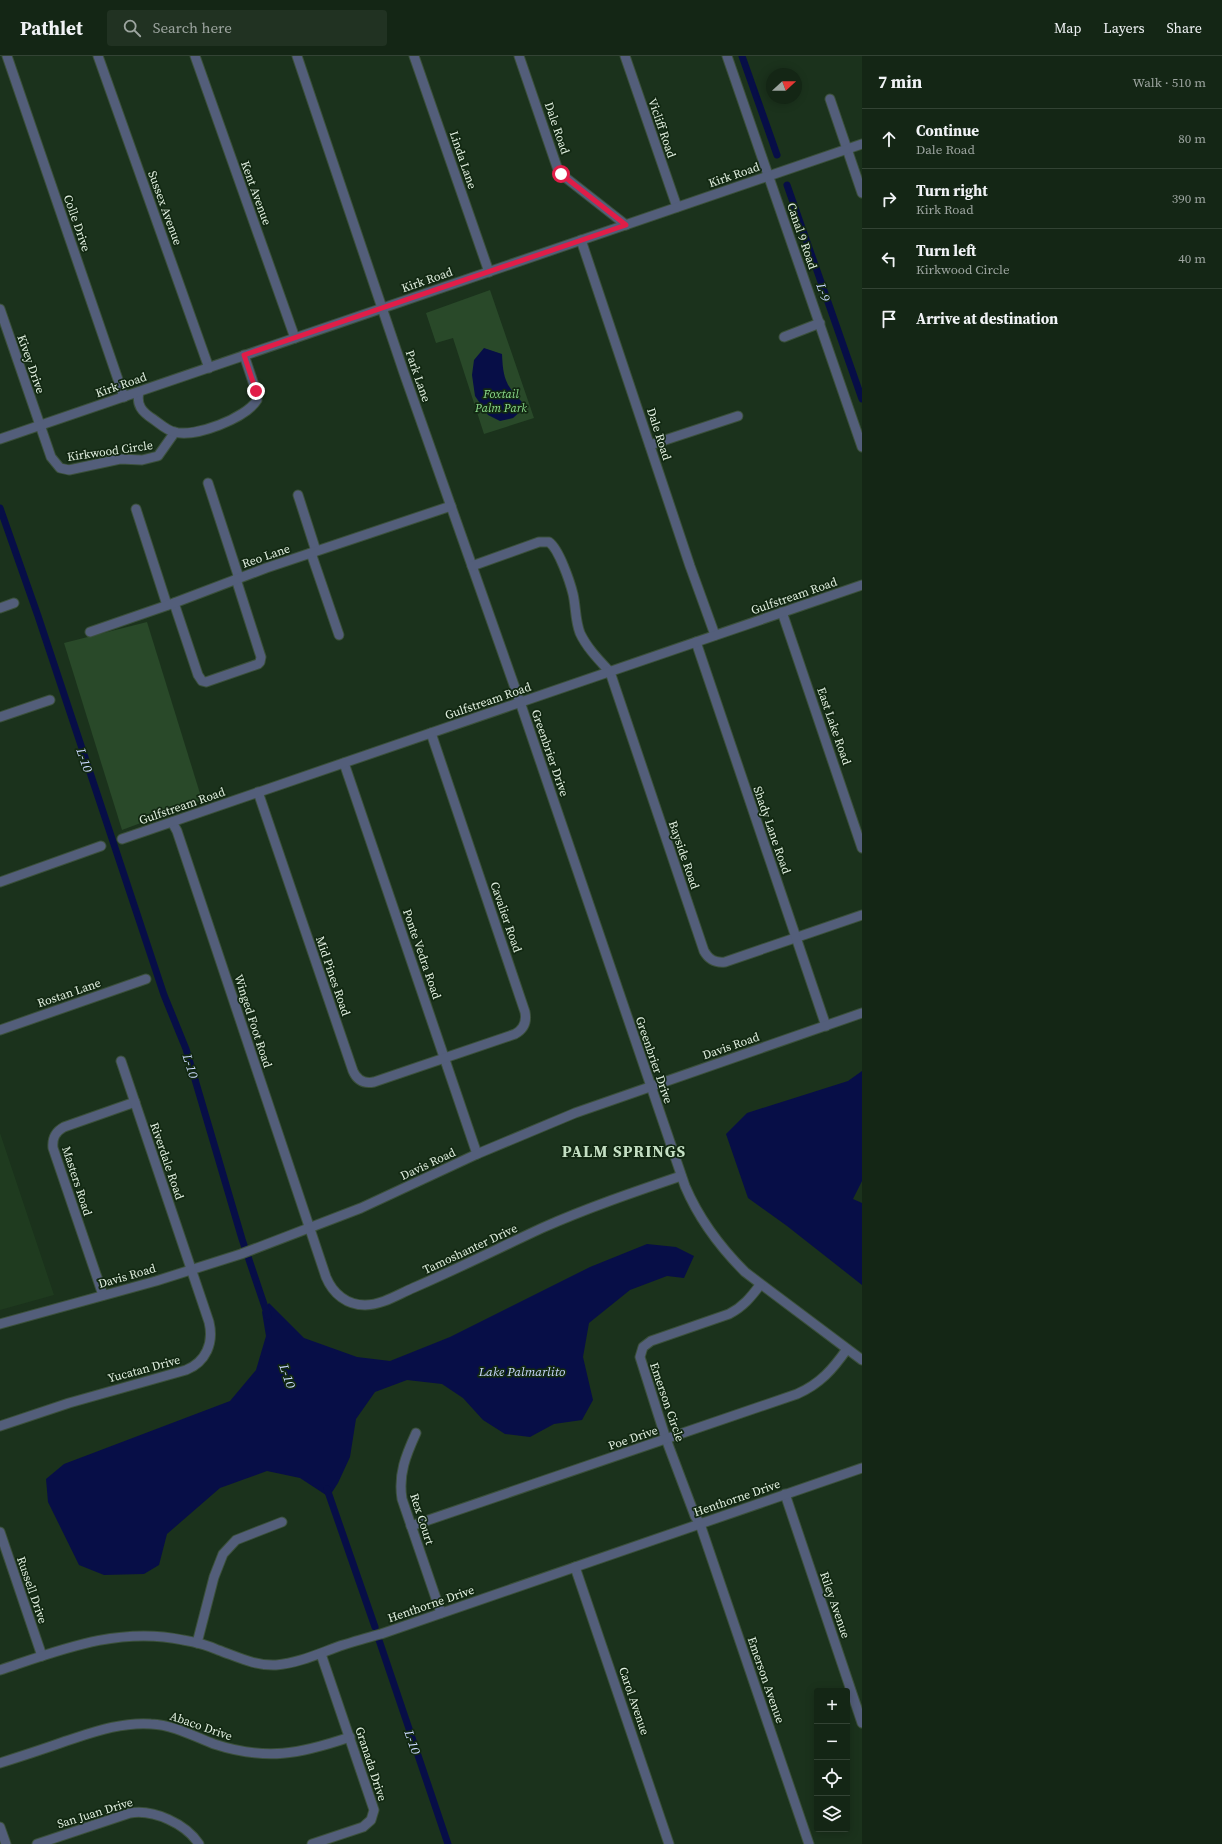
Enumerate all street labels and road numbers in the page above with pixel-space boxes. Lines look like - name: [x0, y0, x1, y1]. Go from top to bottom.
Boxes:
- street label: Vicliff Road: [644, 96, 680, 160]
- street label: Dale Road: [541, 100, 573, 156]
- street label: Linda Lane: [446, 129, 480, 191]
- street label: Kent Avenue: [237, 159, 275, 227]
- street label: Kirk Road: [706, 159, 762, 191]
- street label: Sussex Avenue: [144, 169, 186, 247]
- street label: Colle Drive: [60, 192, 94, 254]
- street label: Canal 9 Road: [783, 201, 821, 272]
- street label: Kirk Road: [399, 264, 455, 296]
- street label: Kivey Drive: [13, 333, 49, 395]
- street label: Park Lane: [402, 348, 434, 404]
- street label: Kirk Road: [93, 369, 149, 401]
- street label: Dale Road: [643, 406, 675, 462]
- street label: Kirkwood Circle: [66, 437, 154, 465]
- street label: Reo Lane: [240, 540, 292, 572]
- street label: Gulfstream Road: [749, 574, 839, 618]
- street label: Gulfstream Road: [443, 679, 533, 723]
- street label: East Lake Road: [813, 685, 855, 767]
- street label: Greenbrier Drive: [528, 707, 572, 799]
- street label: Gulfstream Road: [137, 784, 227, 828]
- street label: Shady Lane Road: [750, 784, 795, 876]
- street label: Bayside Road: [665, 819, 703, 891]
- street label: Cavalier Road: [486, 880, 526, 955]
- street label: Ponte Vedra Road: [399, 907, 445, 1001]
- street label: Mid Pines Road: [312, 934, 354, 1018]
- street label: Winged Foot Road: [230, 972, 276, 1070]
- street label: Rostan Lane: [35, 975, 103, 1011]
- street label: Greenbrier Drive: [632, 1014, 676, 1106]
- street label: Davis Road: [700, 1029, 762, 1063]
- street label: Riverdale Road: [146, 1120, 188, 1202]
- street label: Masters Road: [58, 1144, 96, 1218]
- street label: Davis Road: [398, 1144, 458, 1184]
- street label: Tamoshanter Drive: [420, 1220, 520, 1278]
- street label: Davis Road: [96, 1260, 158, 1292]
- street label: Yucatan Drive: [106, 1352, 182, 1386]
- street label: Emerson Circle: [646, 1360, 688, 1444]
- street label: Poe Drive: [606, 1422, 660, 1454]
- street label: Henthorne Drive: [692, 1476, 782, 1520]
- street label: Rex Court: [406, 1491, 438, 1547]
- street label: Russell Drive: [13, 1554, 51, 1626]
- street label: Riley Avenue: [816, 1570, 854, 1640]
- street label: Henthorne Drive: [386, 1582, 476, 1626]
- street label: Emerson Avenue: [744, 1635, 788, 1725]
- street label: Carol Avenue: [615, 1665, 653, 1737]
- street label: Abaco Drive: [168, 1708, 234, 1744]
- street label: Granada Drive: [351, 1725, 391, 1803]
- street label: San Juan Drive: [55, 1794, 135, 1832]

